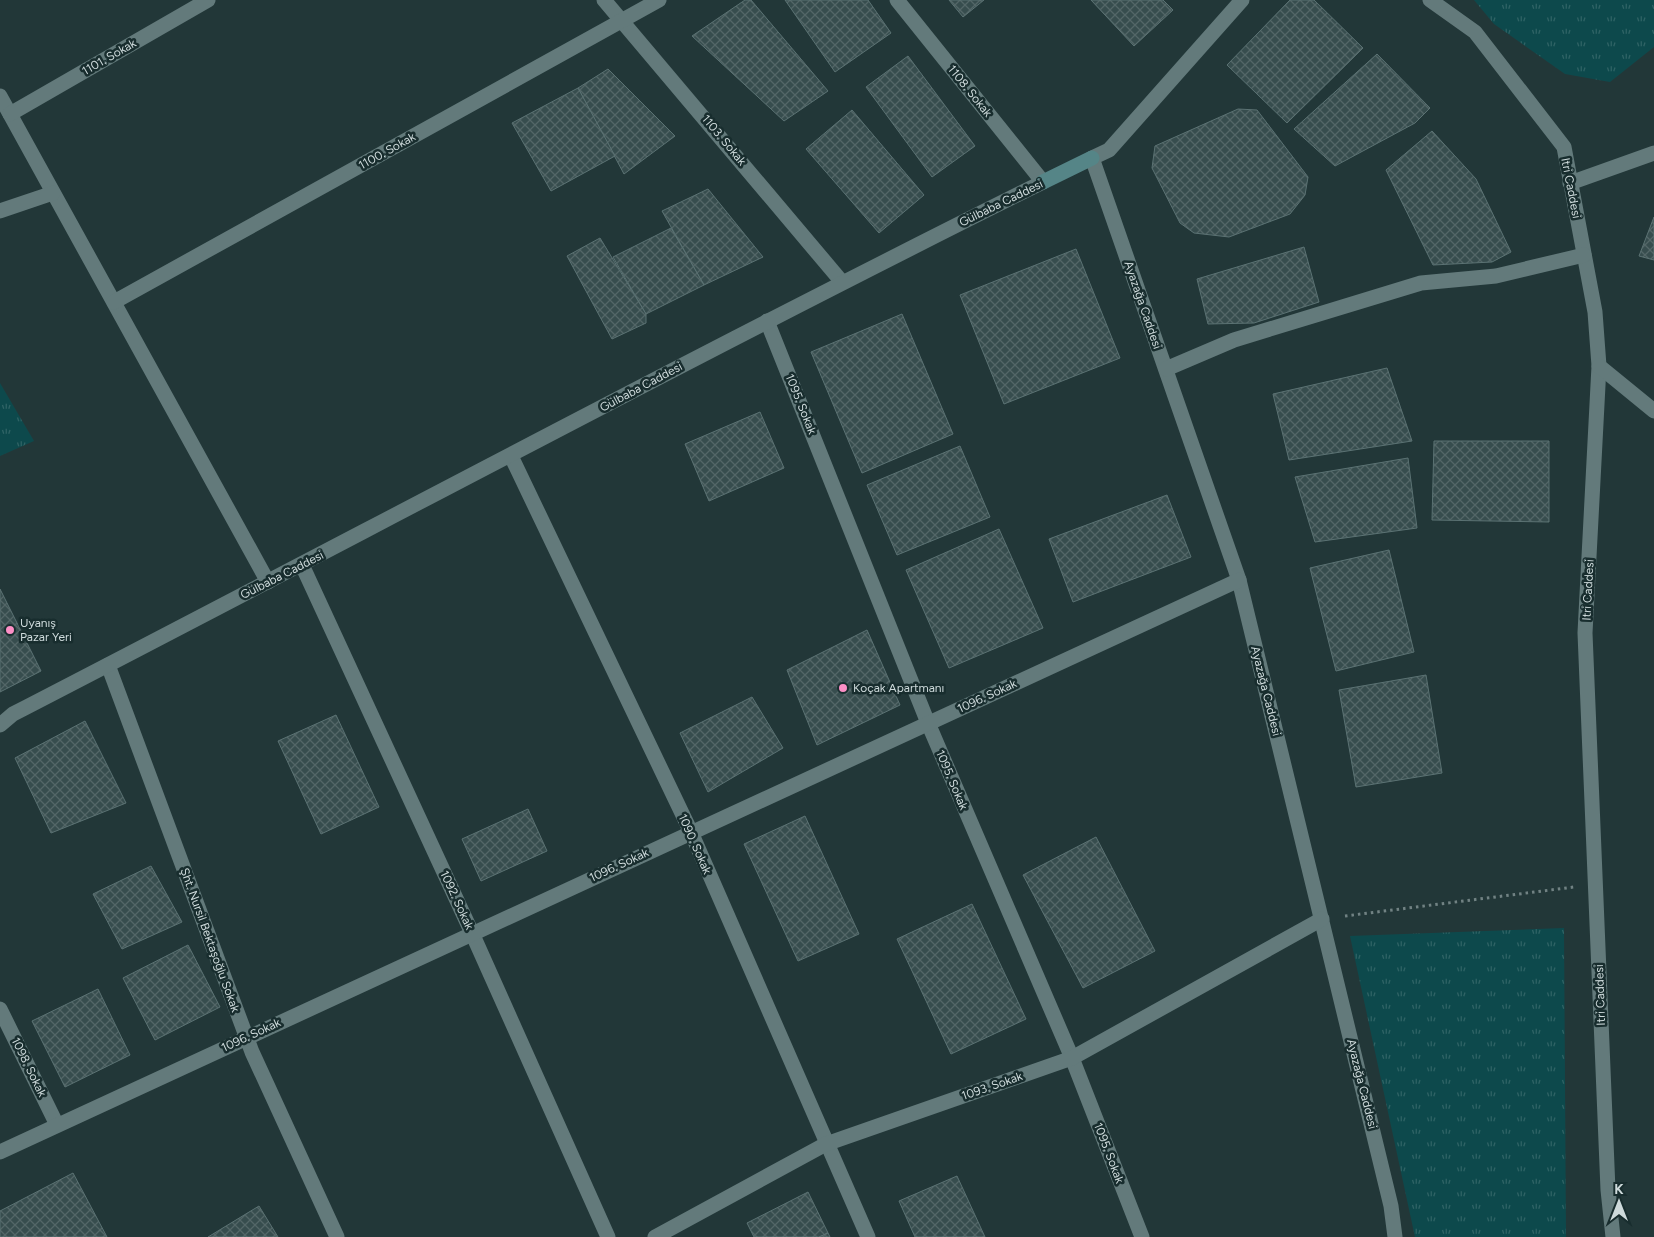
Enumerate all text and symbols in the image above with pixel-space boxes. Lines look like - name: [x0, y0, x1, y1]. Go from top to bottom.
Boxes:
- street label: 1101. Sokak: [80, 36, 139, 78]
- street label: 1108. Sokak: [945, 62, 995, 120]
- street label: 1103. Sokak: [699, 112, 749, 168]
- street label: 1100. Sokak: [356, 130, 418, 172]
- street label: Itri Caddesi: [1558, 157, 1584, 219]
- street label: Gülbaba Caddesi: [957, 177, 1045, 229]
- street label: Ayazağa Caddesi: [1121, 259, 1165, 351]
- street label: Gülbaba Caddesi: [597, 359, 685, 415]
- street label: 1095. Sokak: [783, 372, 819, 436]
- street label: Gülbaba Caddesi: [238, 548, 326, 602]
- street label: Itri Caddesi: [1579, 559, 1597, 621]
- place label: Uyanış Pazar Yeri: [20, 616, 72, 644]
- marker: Uyanış Pazar Yeri: [4, 624, 16, 636]
- street label: Ayazağa Caddesi: [1248, 645, 1284, 737]
- street label: 1096. Sokak: [955, 676, 1019, 716]
- place label: Koçak Apartmanı: [853, 681, 944, 695]
- marker: Koçak Apartmanı: [837, 682, 849, 694]
- street label: 1095. Sokak: [933, 748, 971, 812]
- street label: 1090. Sokak: [675, 812, 715, 876]
- street label: 1096. Sokak: [587, 845, 651, 885]
- street label: Şht. Nursil Bektaşoğlu Sokak: [177, 866, 243, 1014]
- street label: 1092. Sokak: [437, 868, 477, 932]
- street label: Itri Caddesi: [1592, 964, 1608, 1026]
- street label: 1096. Sokak: [219, 1015, 283, 1055]
- street label: 1098. Sokak: [9, 1035, 49, 1099]
- street label: Ayazağa Caddesi: [1344, 1038, 1380, 1130]
- street label: 1093. Sokak: [960, 1069, 1024, 1103]
- street label: 1095. Sokak: [1091, 1121, 1127, 1185]
- north arrow: [1594, 1177, 1644, 1227]
- text: K: [1614, 1181, 1624, 1198]

